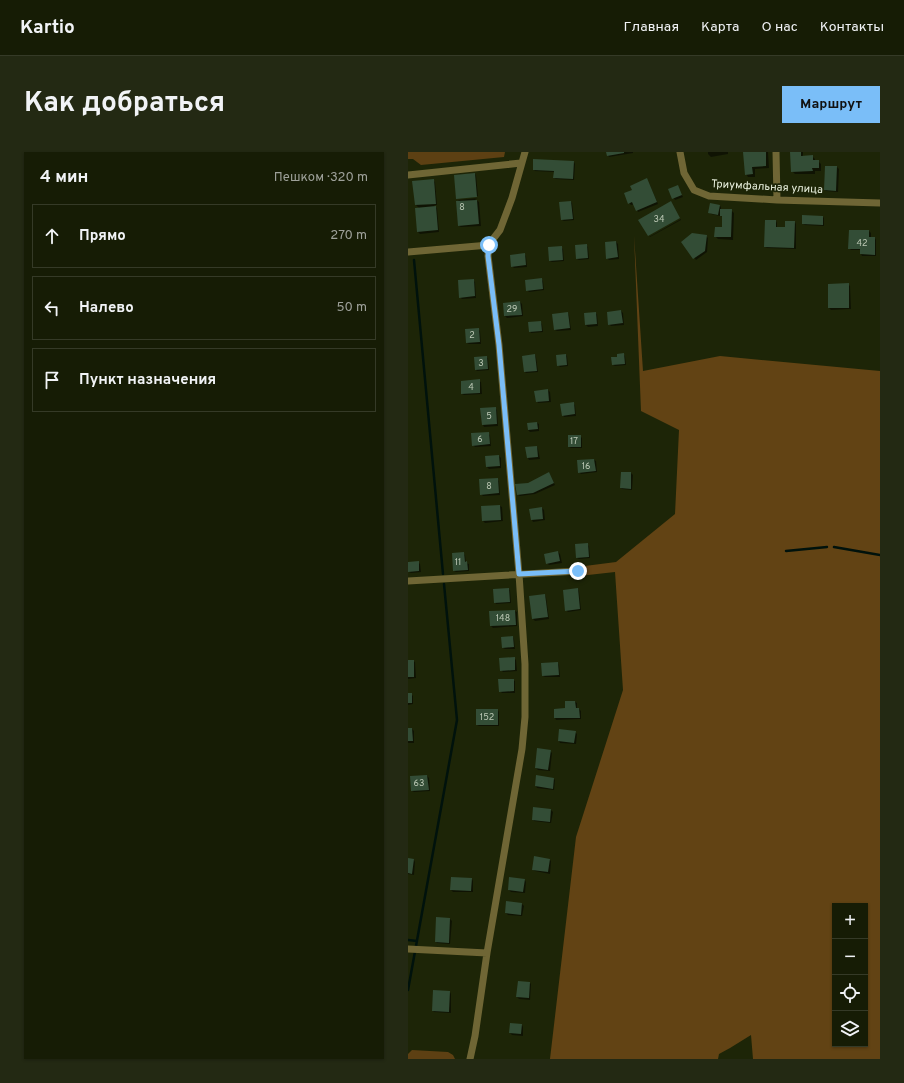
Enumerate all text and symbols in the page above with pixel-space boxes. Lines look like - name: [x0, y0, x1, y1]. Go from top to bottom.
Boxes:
- text: Kartio: [20, 16, 75, 40]
- text: Главная: [624, 19, 679, 36]
- text: Карта: [701, 19, 739, 36]
- text: О нас: [761, 19, 798, 36]
- text: Контакты: [820, 19, 884, 36]
- text: Как добраться: [24, 86, 225, 122]
- button: Маршрут: [782, 86, 880, 123]
- text: 4 мин: [40, 167, 88, 189]
- text: Пешком · 320 m: [274, 170, 368, 186]
- street label: Триумфальная улица: [711, 177, 824, 197]
- house number: 8: [459, 202, 465, 213]
- house number: 34: [653, 214, 665, 225]
- icon: ahead: [41, 225, 63, 247]
- text: Прямо: [79, 227, 126, 246]
- text: 270 m: [330, 228, 367, 244]
- route start: [480, 236, 498, 254]
- house number: 42: [856, 238, 868, 249]
- icon: left: [41, 297, 63, 319]
- text: Налево: [79, 299, 134, 318]
- text: 50 m: [337, 300, 367, 316]
- house number: 29: [507, 304, 517, 315]
- house number: 2: [469, 330, 475, 341]
- house number: 3: [478, 358, 484, 369]
- icon: arrive: [41, 369, 63, 391]
- text: Пункт назначения: [79, 371, 216, 390]
- house number: 4: [468, 382, 474, 393]
- house number: 5: [486, 411, 492, 422]
- house number: 6: [477, 434, 483, 445]
- house number: 17: [570, 436, 578, 447]
- house number: 16: [582, 461, 590, 472]
- house number: 8: [486, 481, 492, 492]
- house number: 11: [455, 557, 461, 568]
- route end: [569, 562, 587, 580]
- house number: 148: [496, 613, 510, 624]
- house number: 152: [480, 712, 494, 723]
- house number: 63: [414, 778, 424, 789]
- map controls: [832, 903, 868, 1047]
- button: +: [832, 903, 868, 939]
- button: −: [832, 939, 868, 975]
- button: locate: [832, 975, 868, 1011]
- button: layers: [832, 1011, 868, 1047]

